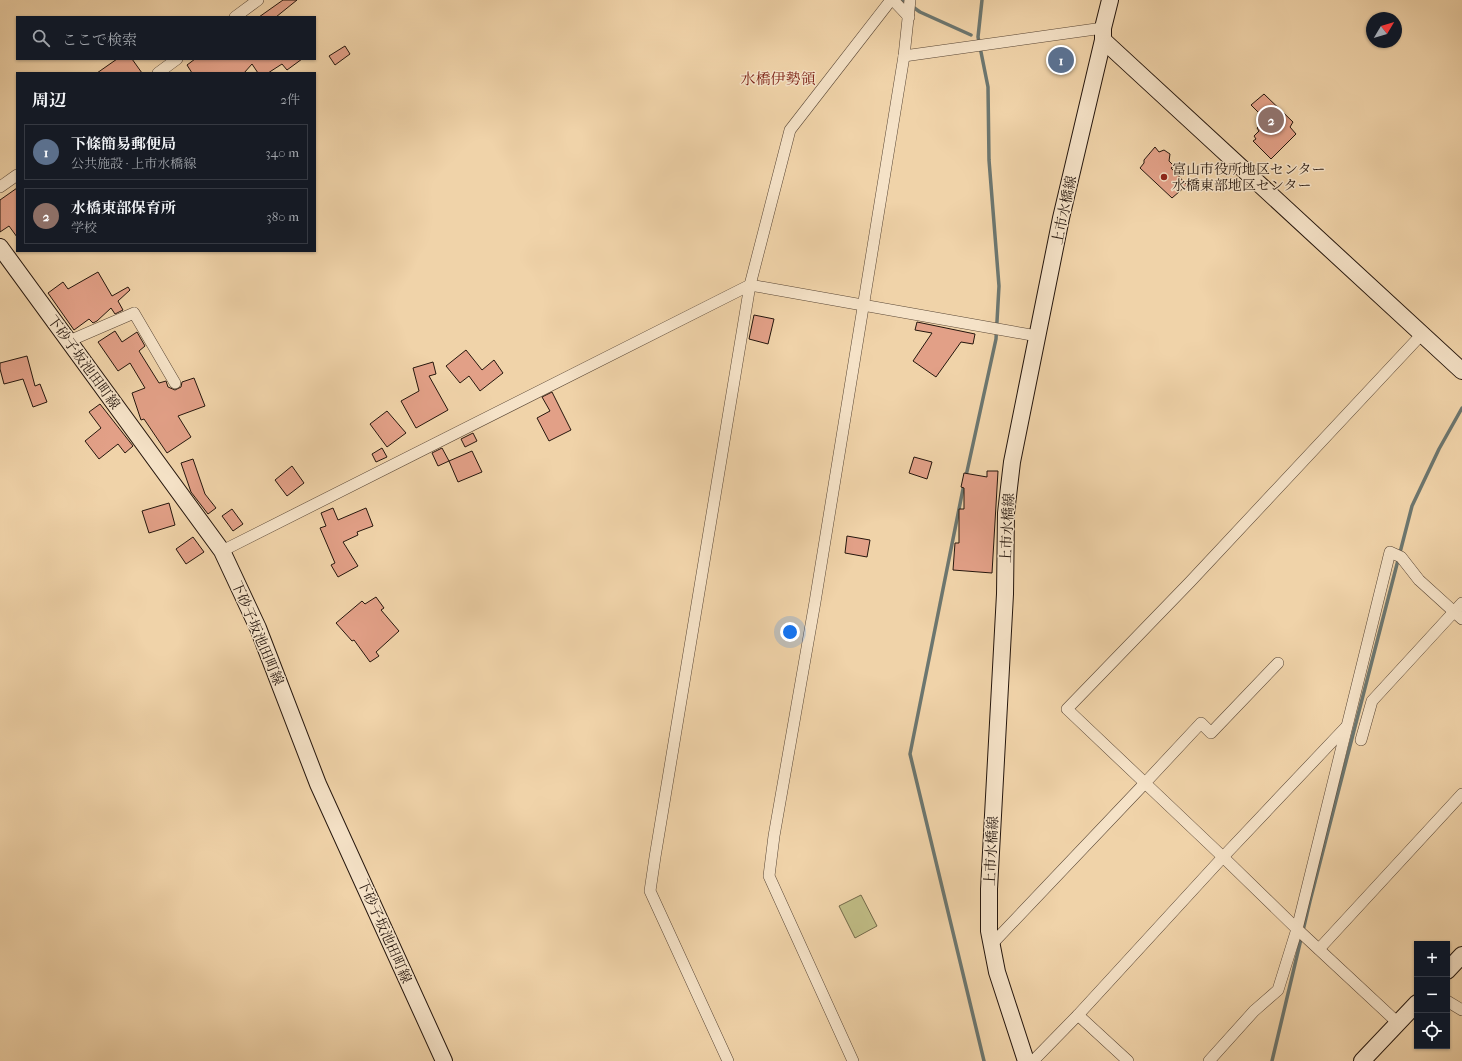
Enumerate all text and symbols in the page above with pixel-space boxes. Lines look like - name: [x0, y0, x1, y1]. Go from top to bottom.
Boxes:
- north arrow: [1366, 12, 1402, 48]
- search box: [16, 16, 316, 60]
- icon: search: [30, 27, 52, 49]
- text: ここで検索: [62, 31, 137, 49]
- pin: 1: [1048, 45, 1074, 75]
- district label: 水橋伊勢領: [740, 70, 816, 88]
- text: 周辺: [32, 90, 66, 110]
- text: 2件: [280, 92, 300, 107]
- pin: 2: [1258, 105, 1284, 135]
- text: 下條簡易郵便局: [71, 135, 176, 153]
- text: 1: [44, 145, 48, 160]
- text: 340 m: [265, 145, 299, 160]
- text: 公共施設 · 上市水橋線: [71, 156, 196, 171]
- place label: 富山市役所地区センター 水橋東部地区センター: [1172, 161, 1325, 194]
- marker: 富山市役所地区センター 水橋東部地区センター: [1159, 172, 1169, 182]
- street label: 上市水橋線: [1049, 174, 1080, 246]
- text: 水橋東部保育所: [71, 199, 176, 217]
- text: 2: [43, 209, 49, 224]
- text: 380 m: [266, 209, 299, 224]
- text: 学校: [71, 220, 97, 235]
- street label: 下砂子坂池田町線: [44, 312, 123, 413]
- street label: 上市水橋線: [997, 493, 1018, 563]
- street label: 下砂子坂池田町線: [228, 578, 287, 688]
- your location: [780, 622, 800, 642]
- street label: 上市水橋線: [981, 816, 1002, 886]
- street label: 下砂子坂池田町線: [354, 877, 415, 986]
- map controls: [1414, 941, 1450, 1049]
- button: +: [1414, 941, 1450, 977]
- button: −: [1414, 977, 1450, 1013]
- button: locate: [1414, 1013, 1450, 1049]

